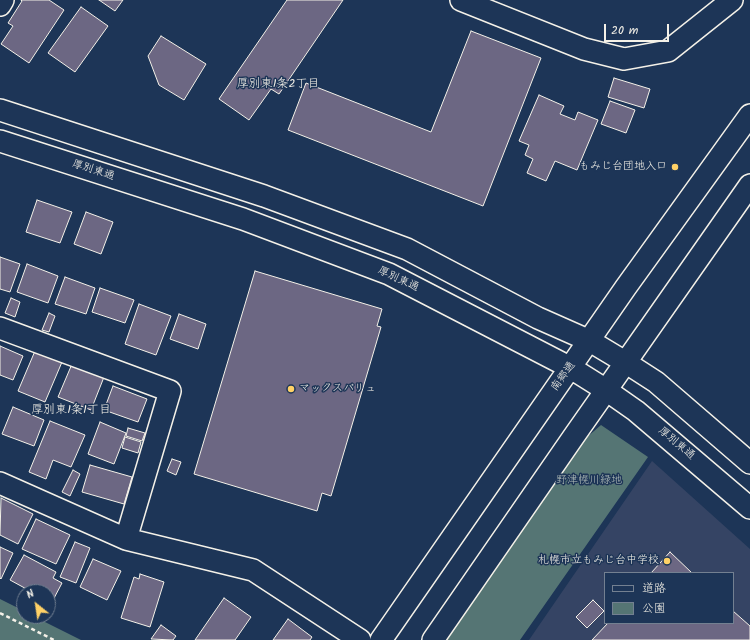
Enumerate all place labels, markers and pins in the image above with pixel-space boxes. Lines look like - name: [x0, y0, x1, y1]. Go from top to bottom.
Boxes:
- place label: もみじ台団地入口: [579, 160, 667, 174]
- marker: もみじ台団地入口: [670, 162, 680, 172]
- place label: マックスバリュ: [299, 382, 376, 396]
- marker: マックスバリュ: [286, 384, 296, 394]
- place label: 札幌市立もみじ台中学校: [538, 554, 659, 568]
- marker: 札幌市立もみじ台中学校: [662, 556, 672, 566]

